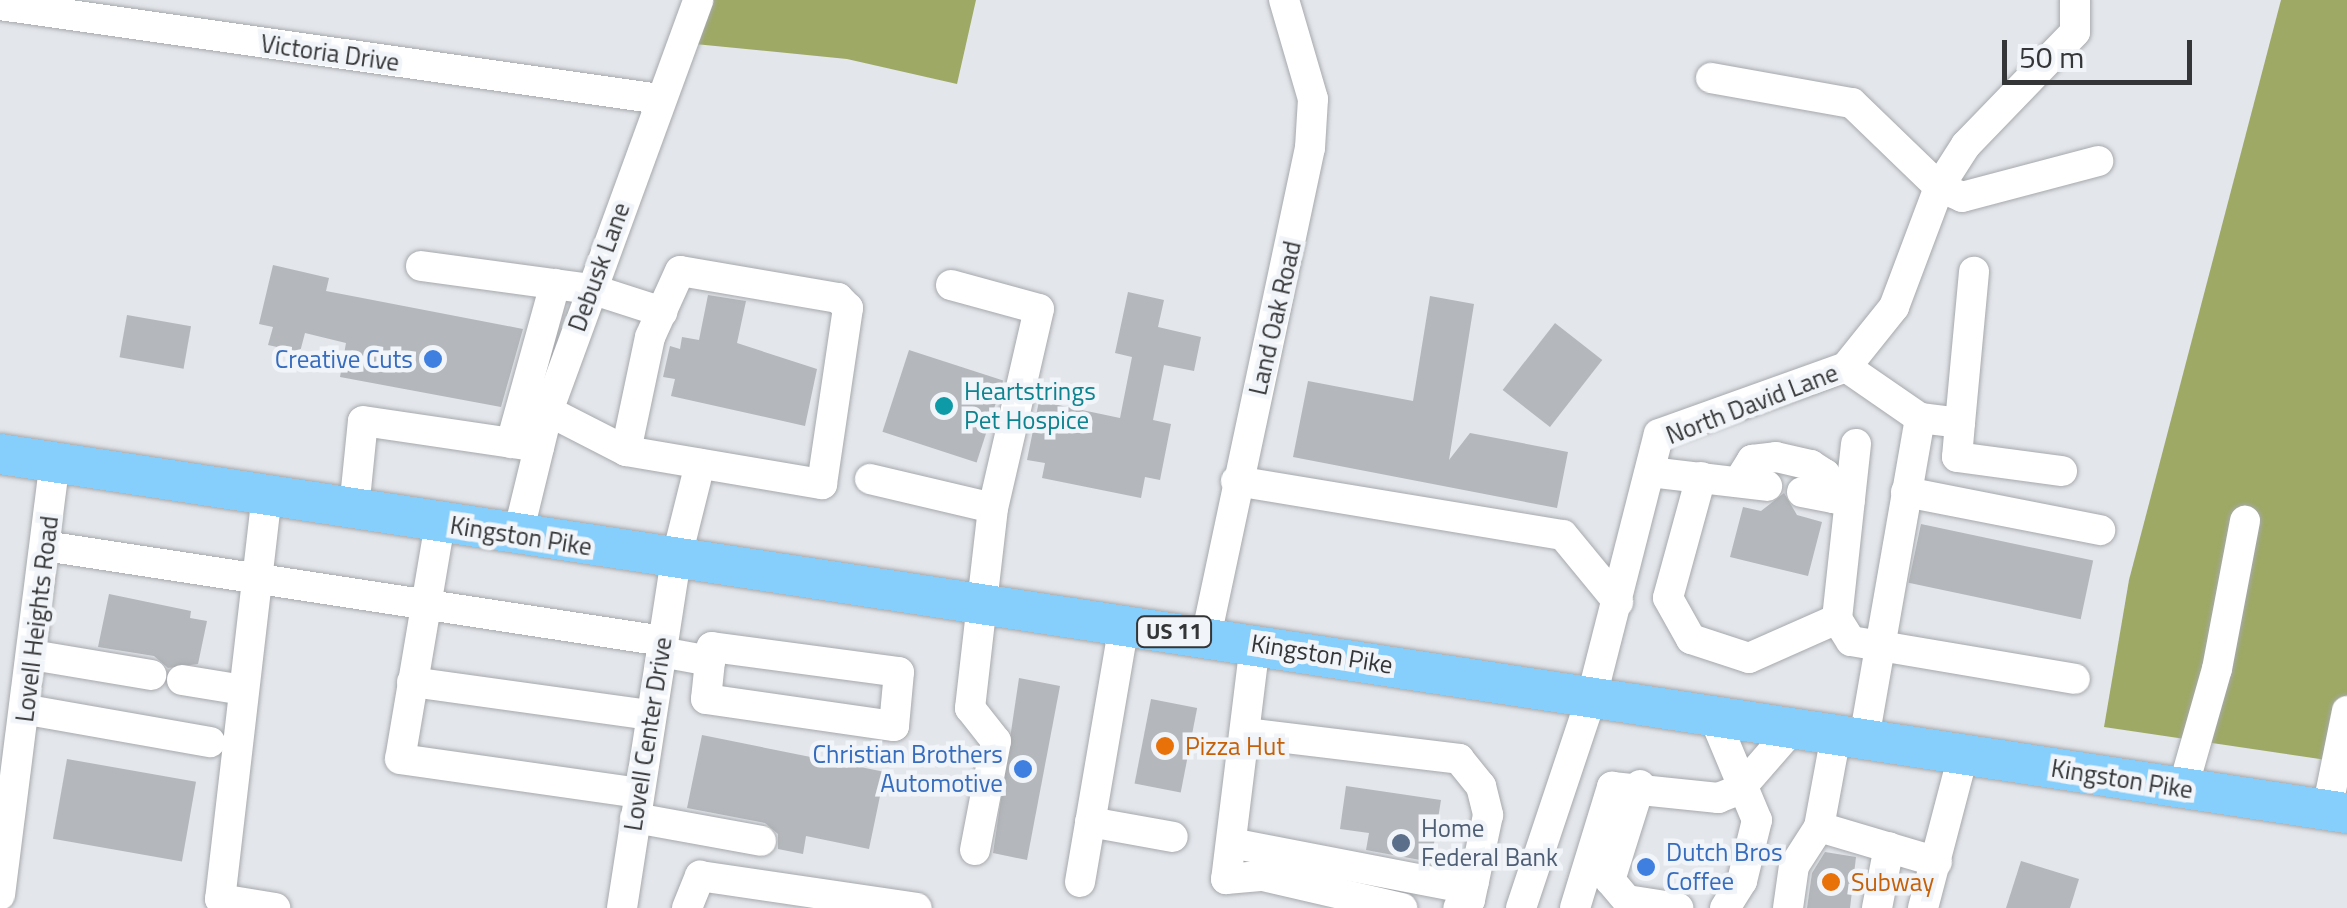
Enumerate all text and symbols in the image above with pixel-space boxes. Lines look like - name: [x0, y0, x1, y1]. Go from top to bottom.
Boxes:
- scale bar: [2007, 20, 2197, 82]
- street label: Victoria Drive: [259, 28, 401, 78]
- text: 50 m: [2019, 34, 2084, 80]
- street label: Debusk Lane: [562, 199, 636, 335]
- street label: Land Oak Road: [1243, 238, 1307, 398]
- place label: Creative Cuts: [275, 344, 413, 374]
- marker: Creative Cuts: [422, 348, 444, 370]
- street label: North David Lane: [1662, 357, 1842, 451]
- place label: Heartstrings Pet Hospice: [964, 377, 1096, 436]
- marker: Heartstrings Pet Hospice: [933, 395, 955, 417]
- street label: Kingston Pike: [448, 510, 594, 562]
- street label: Lovell Heights Road: [9, 514, 65, 724]
- road number: US 11: [1134, 615, 1214, 649]
- street label: Kingston Pike: [1249, 628, 1395, 680]
- street label: Lovell Center Drive: [618, 635, 678, 833]
- place label: Pizza Hut: [1185, 731, 1285, 761]
- marker: Pizza Hut: [1154, 735, 1176, 757]
- place label: Christian Brothers Automotive: [813, 740, 1003, 799]
- street label: Kingston Pike: [2049, 753, 2195, 805]
- marker: Christian Brothers Automotive: [1012, 758, 1034, 780]
- place label: Home Federal Bank: [1421, 814, 1558, 873]
- marker: Home Federal Bank: [1390, 832, 1412, 854]
- place label: Dutch Bros Coffee: [1666, 838, 1783, 897]
- marker: Dutch Bros Coffee: [1635, 856, 1657, 878]
- place label: Subway: [1851, 867, 1934, 897]
- marker: Subway: [1820, 871, 1842, 893]

